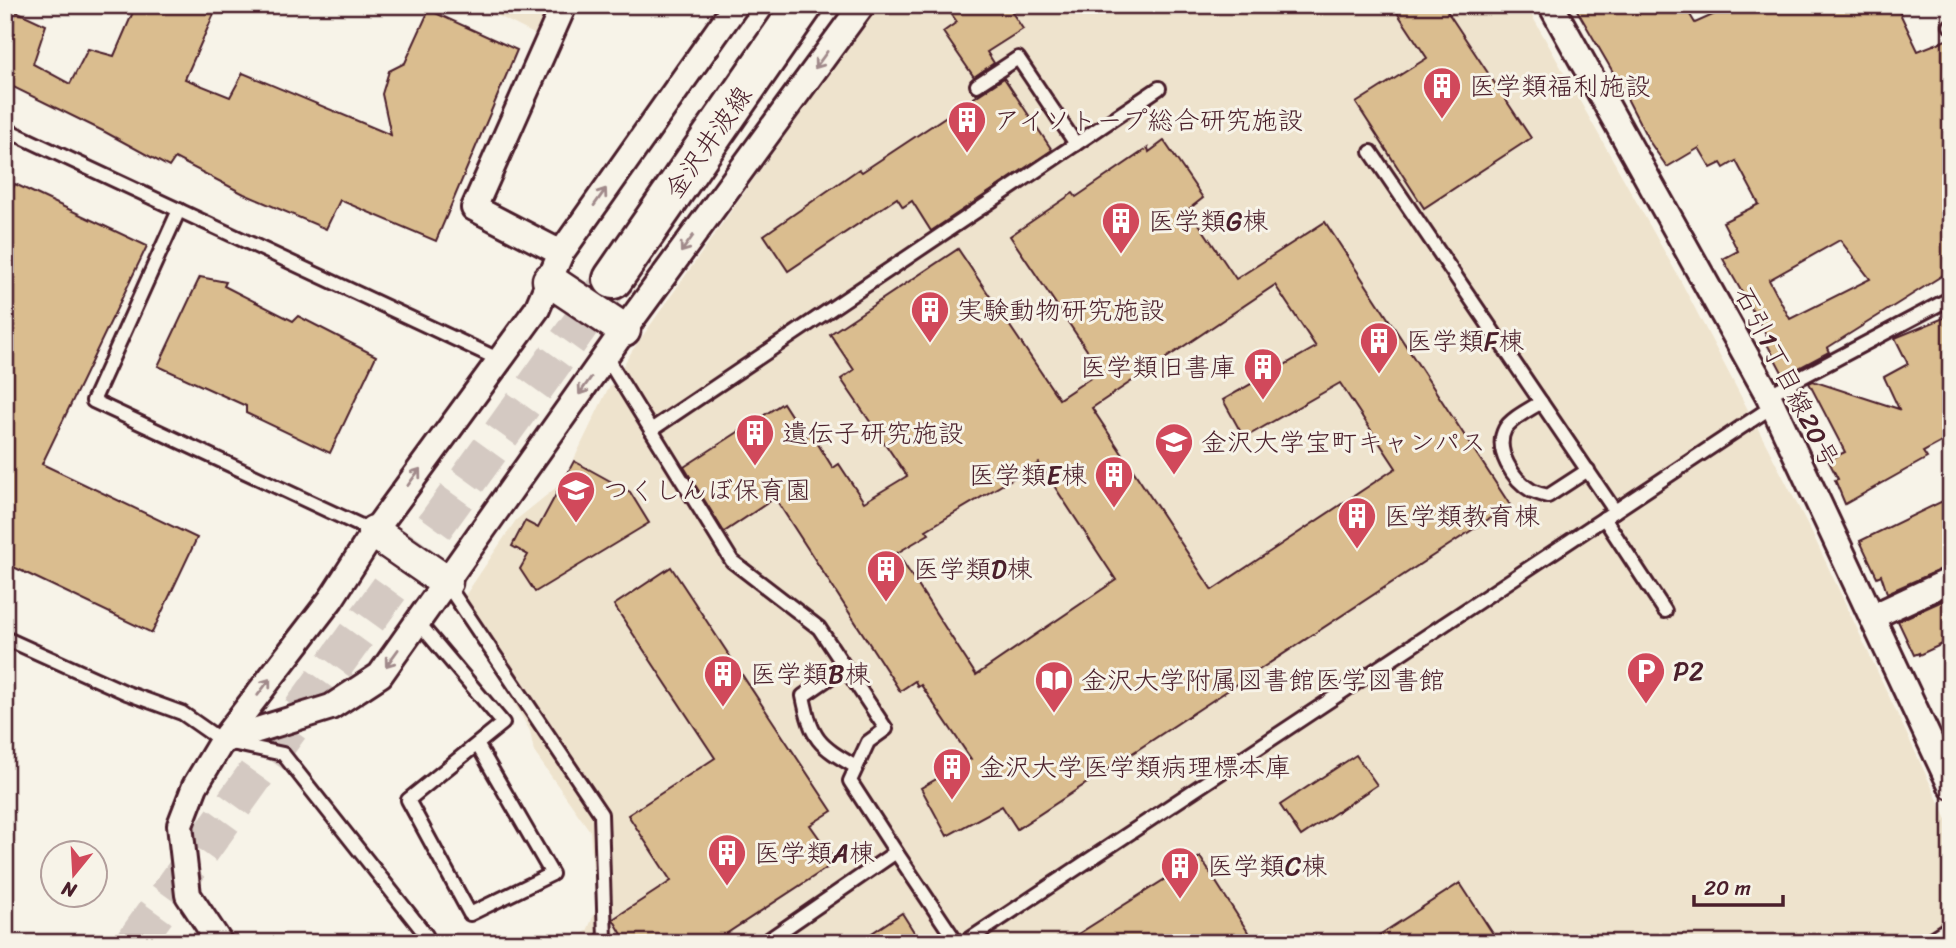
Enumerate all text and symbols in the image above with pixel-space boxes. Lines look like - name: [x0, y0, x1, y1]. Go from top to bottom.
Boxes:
- one-way arrow: [814, 50, 829, 69]
- place label: 医学類福利施設: [1469, 63, 1651, 109]
- building icon: 医学類福利施設: [1421, 65, 1463, 120]
- street label: 金沢井波線: [652, 76, 764, 208]
- place label: アイソトープ総合研究施設: [994, 97, 1303, 143]
- building icon: アイソトープ総合研究施設: [946, 99, 988, 154]
- one-way arrow: [593, 188, 607, 207]
- place label: 医学類G棟: [1148, 198, 1268, 244]
- building icon: 医学類G棟: [1100, 200, 1142, 255]
- one-way arrow: [680, 234, 694, 253]
- street label: 石引1丁目線20号: [1721, 278, 1853, 476]
- place label: 実験動物研究施設: [957, 287, 1165, 333]
- building icon: 実験動物研究施設: [909, 289, 951, 344]
- place label: 医学類F棟: [1406, 318, 1524, 364]
- building icon: 医学類F棟: [1358, 320, 1400, 375]
- place label: 医学類旧書庫: [1080, 344, 1236, 390]
- building icon: 医学類旧書庫: [1242, 346, 1284, 401]
- one-way arrow: [578, 376, 592, 395]
- place label: 遺伝子研究施設: [782, 410, 964, 456]
- building icon: 遺伝子研究施設: [734, 412, 776, 467]
- place label: 金沢大学宝町キャンパス: [1201, 419, 1486, 465]
- school or university icon: 金沢大学宝町キャンパス: [1153, 421, 1195, 476]
- place label: 医学類E棟: [969, 452, 1087, 498]
- building icon: 医学類E棟: [1093, 454, 1135, 509]
- place label: つくしんぼ保育園: [603, 467, 811, 513]
- one-way arrow: [407, 468, 421, 487]
- school or university icon: つくしんぼ保育園: [555, 469, 597, 524]
- place label: 医学類教育棟: [1384, 493, 1540, 539]
- building icon: 医学類教育棟: [1336, 495, 1378, 550]
- place label: 医学類D棟: [913, 546, 1033, 592]
- building icon: 医学類D棟: [865, 548, 907, 603]
- one-way arrow: [385, 648, 399, 667]
- place label: P2: [1673, 648, 1704, 694]
- parking icon: P2: [1625, 650, 1667, 705]
- place label: 医学類B棟: [750, 651, 870, 697]
- building icon: 医学類B棟: [702, 653, 744, 708]
- place label: 金沢大学附属図書館医学図書館: [1081, 657, 1445, 703]
- library icon: 金沢大学附属図書館医学図書館: [1033, 659, 1075, 714]
- one-way arrow: [256, 678, 271, 697]
- place label: 金沢大学医学類病理標本庫: [979, 744, 1291, 790]
- building icon: 金沢大学医学類病理標本庫: [931, 746, 973, 801]
- place label: 医学類A棟: [754, 830, 875, 876]
- building icon: 医学類A棟: [706, 832, 748, 887]
- north arrow: [38, 839, 108, 909]
- place label: 医学類C棟: [1207, 843, 1327, 889]
- building icon: 医学類C棟: [1159, 845, 1201, 900]
- scale bar: [1694, 864, 1783, 908]
- text: 20 m: [1704, 869, 1751, 907]
- text: N: [57, 872, 81, 908]

